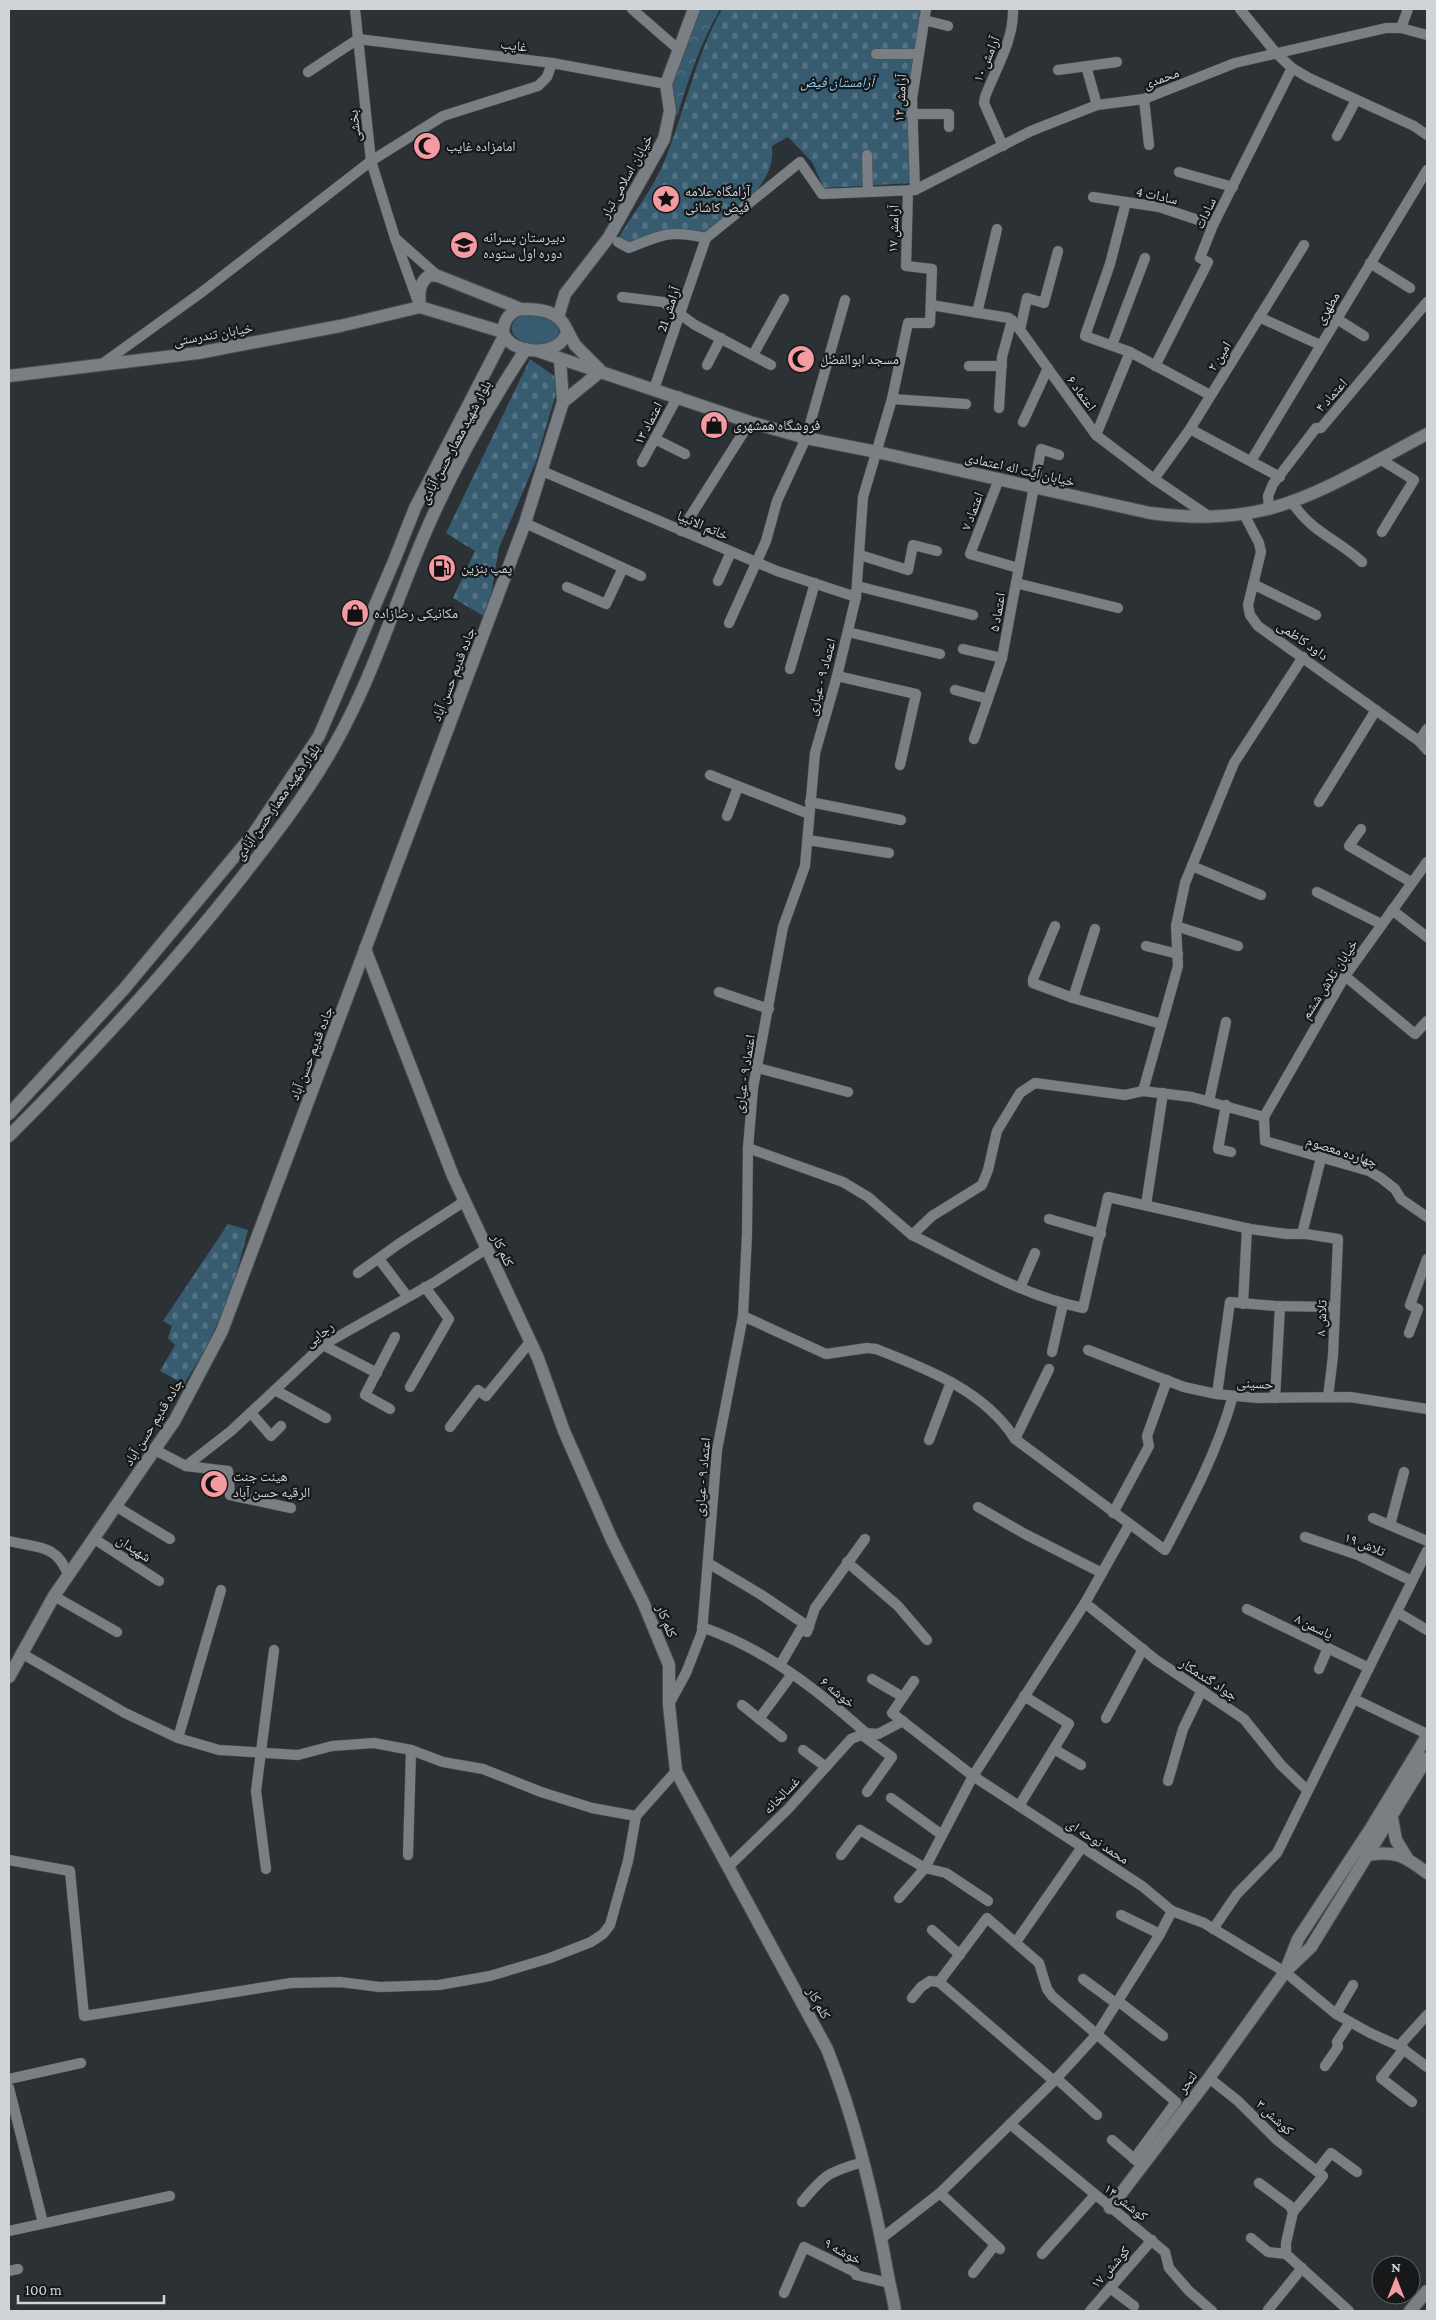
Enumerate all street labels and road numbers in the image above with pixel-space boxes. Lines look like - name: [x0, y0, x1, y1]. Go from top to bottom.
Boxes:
- street label: آرامش ۱۰: [969, 33, 1004, 85]
- street label: غایب: [500, 35, 528, 55]
- street label: محمدی: [1141, 64, 1181, 93]
- street label: آرامش ۱۲: [890, 73, 911, 123]
- street label: بخشی: [344, 109, 365, 143]
- street label: خیابان اسلامی تبار: [596, 131, 657, 222]
- street label: سادات 4: [1135, 183, 1179, 207]
- street label: سادات: [1191, 195, 1219, 231]
- street label: آرامش ۱۷: [884, 204, 903, 253]
- street label: آرامش 21: [653, 284, 684, 334]
- street label: مطهری: [1311, 289, 1344, 328]
- street label: خیابان تندرستی: [172, 319, 254, 350]
- street label: امین ۲: [1204, 338, 1235, 374]
- street label: اعتماد ۶: [1064, 372, 1100, 414]
- street label: اعتماد ۴: [1312, 375, 1350, 415]
- street label: بلوار شهید معمار حسن آبادی: [416, 377, 495, 507]
- street label: اعتماد ۱۳: [630, 399, 666, 447]
- street label: خیابان آیت اله اعتمادی: [963, 449, 1077, 490]
- street label: اعتماد ۷: [957, 490, 987, 532]
- street label: خاتم الانبیا: [674, 507, 731, 545]
- street label: اعتماد ۵: [986, 591, 1008, 633]
- street label: داود کاظمی: [1274, 617, 1332, 664]
- street label: جاده قدیم حسن آباد: [428, 625, 480, 724]
- street label: اعتماد ۹ - عیاری: [803, 637, 840, 718]
- street label: بلوار شهید معمار حسن آبادی: [231, 741, 324, 864]
- street label: خیابان تلاش ششم: [1297, 936, 1362, 1023]
- street label: جاده قدیم حسن آباد: [286, 1004, 338, 1103]
- street label: اعتماد ۹ - عیاری: [730, 1033, 759, 1115]
- street label: چهارده معصوم: [1304, 1132, 1380, 1172]
- street label: کلم کار: [486, 1230, 518, 1270]
- street label: تلاش ۸: [1312, 1299, 1331, 1337]
- street label: رجایی: [301, 1318, 337, 1351]
- street label: حسینی: [1236, 1374, 1274, 1393]
- street label: جاده قدیم حسن آباد: [120, 1376, 188, 1469]
- street label: اعتماد ۹ - عیاری: [691, 1437, 714, 1517]
- street label: تلاش ۱۹: [1342, 1529, 1388, 1560]
- street label: شهیدان: [113, 1531, 154, 1566]
- street label: کلم کار: [651, 1601, 681, 1641]
- street label: یاسمن ۸: [1292, 1610, 1336, 1643]
- street label: جواد گندمکار: [1176, 1654, 1241, 1704]
- street label: خوشه ۶: [817, 1673, 859, 1712]
- street label: غسالخانه: [759, 1773, 803, 1817]
- street label: محمد نوحه ای: [1063, 1815, 1132, 1868]
- street label: کلم کار: [802, 1983, 834, 2023]
- street label: لتحر: [1173, 2068, 1201, 2097]
- street label: کوشش ۳: [1253, 2096, 1297, 2139]
- street label: کوشش ۱۴: [1100, 2180, 1151, 2225]
- street label: خوشه ۹: [821, 2235, 864, 2268]
- street label: کوشش ۱۷: [1087, 2242, 1134, 2292]

